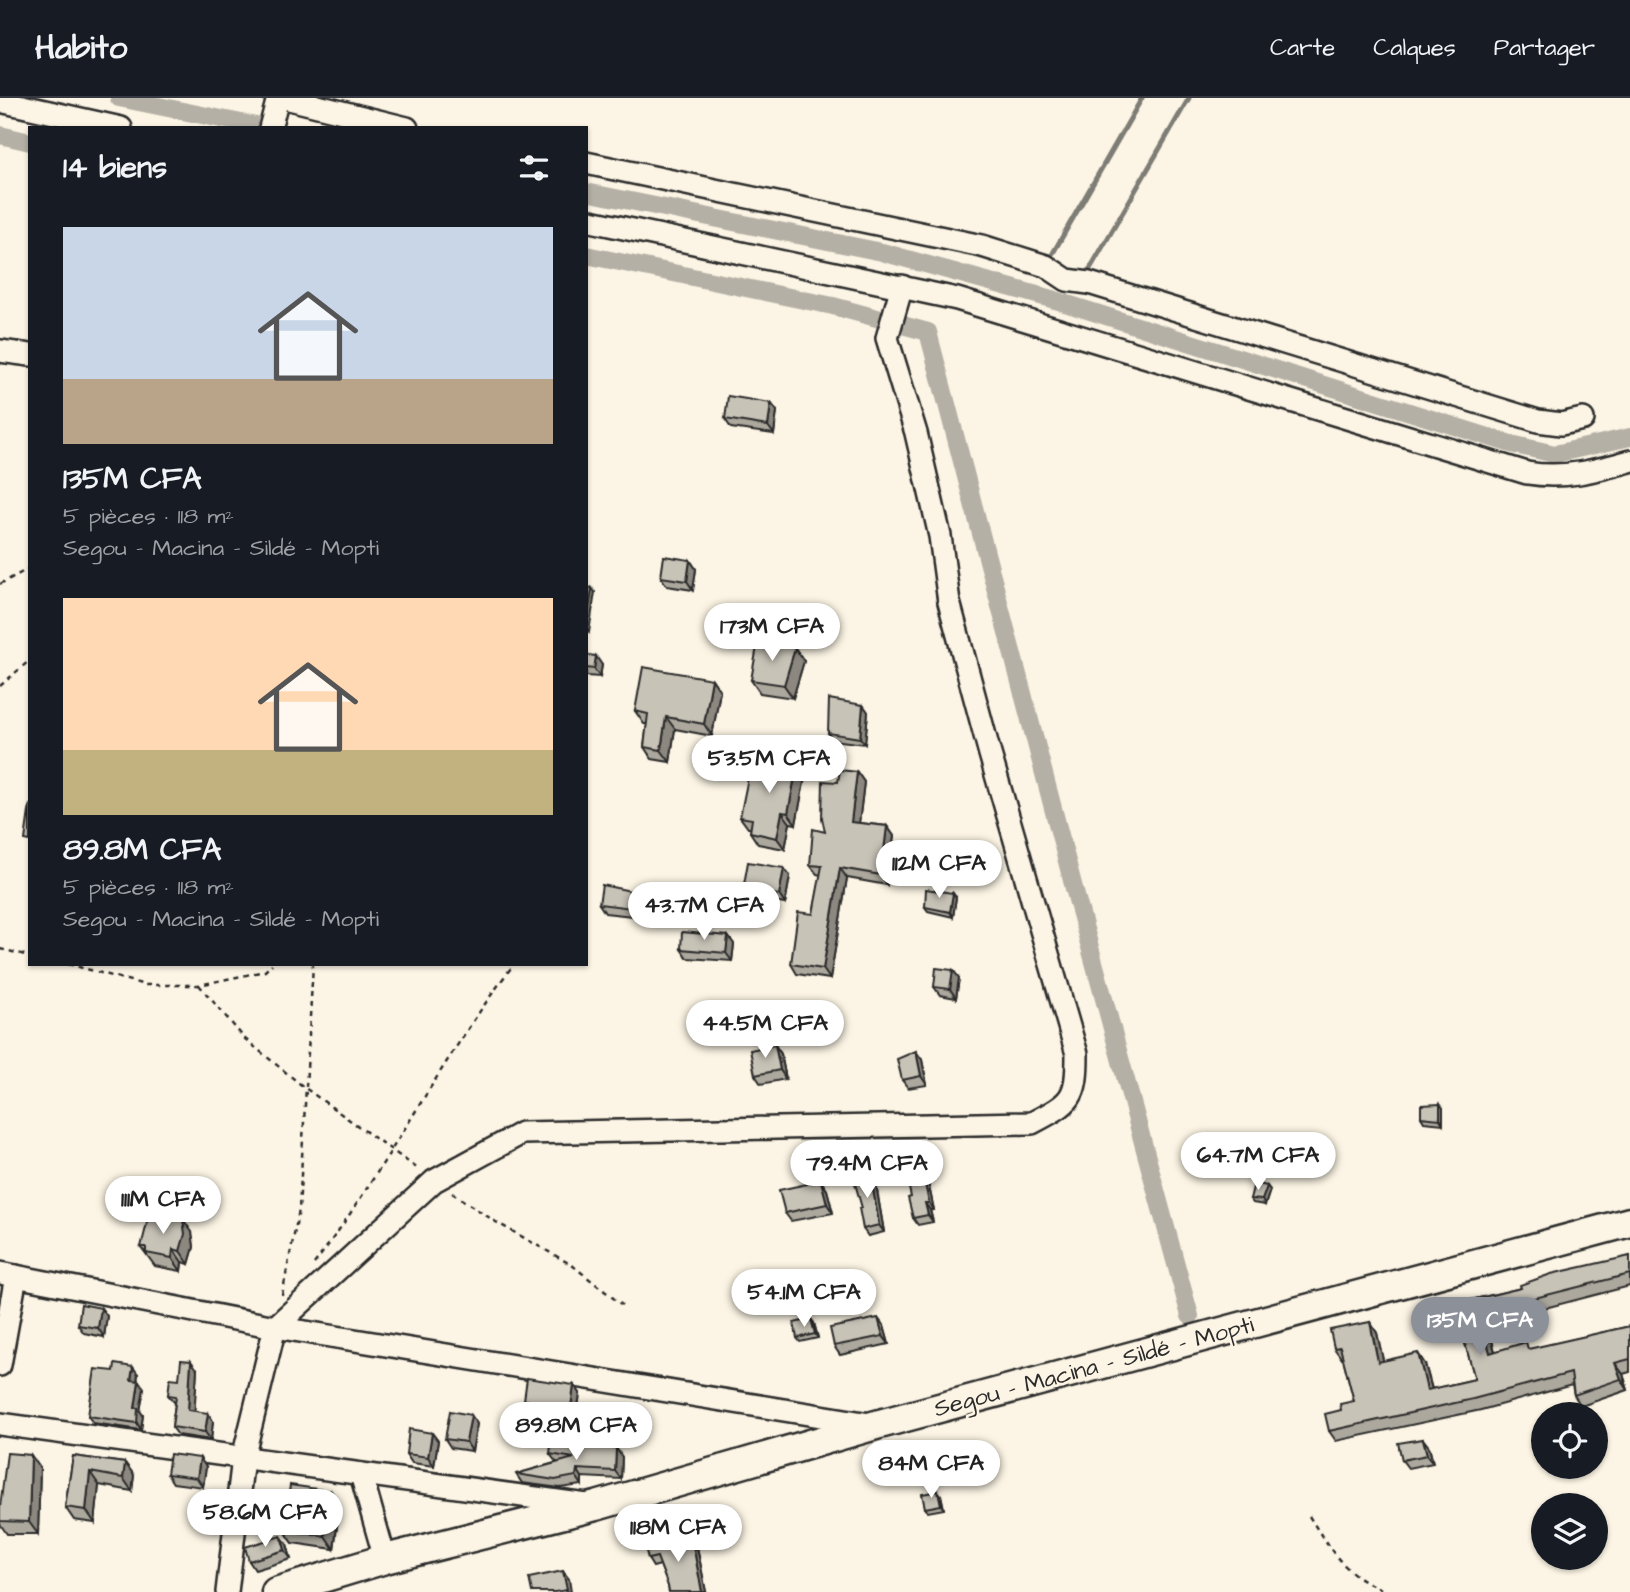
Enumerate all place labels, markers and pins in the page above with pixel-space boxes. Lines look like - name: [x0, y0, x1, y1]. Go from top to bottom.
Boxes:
- pin: 173M CFA: [700, 603, 844, 663]
- pin: 53.5M CFA: [689, 736, 849, 795]
- pin: 112M CFA: [867, 840, 1011, 900]
- pin: 43.7M CFA: [624, 882, 784, 942]
- pin: 44.5M CFA: [685, 1000, 845, 1060]
- pin: 64.7M CFA: [1178, 1132, 1338, 1192]
- pin: 79.4M CFA: [787, 1140, 947, 1200]
- pin: 111M CFA: [91, 1176, 235, 1236]
- pin: 54.1M CFA: [724, 1270, 884, 1329]
- pin: 135M CFA: [1408, 1298, 1552, 1357]
- pin: 89.8M CFA: [496, 1402, 656, 1462]
- pin: 84M CFA: [866, 1440, 996, 1500]
- pin: 58.6M CFA: [185, 1490, 345, 1549]
- pin: 118M CFA: [606, 1504, 750, 1564]

